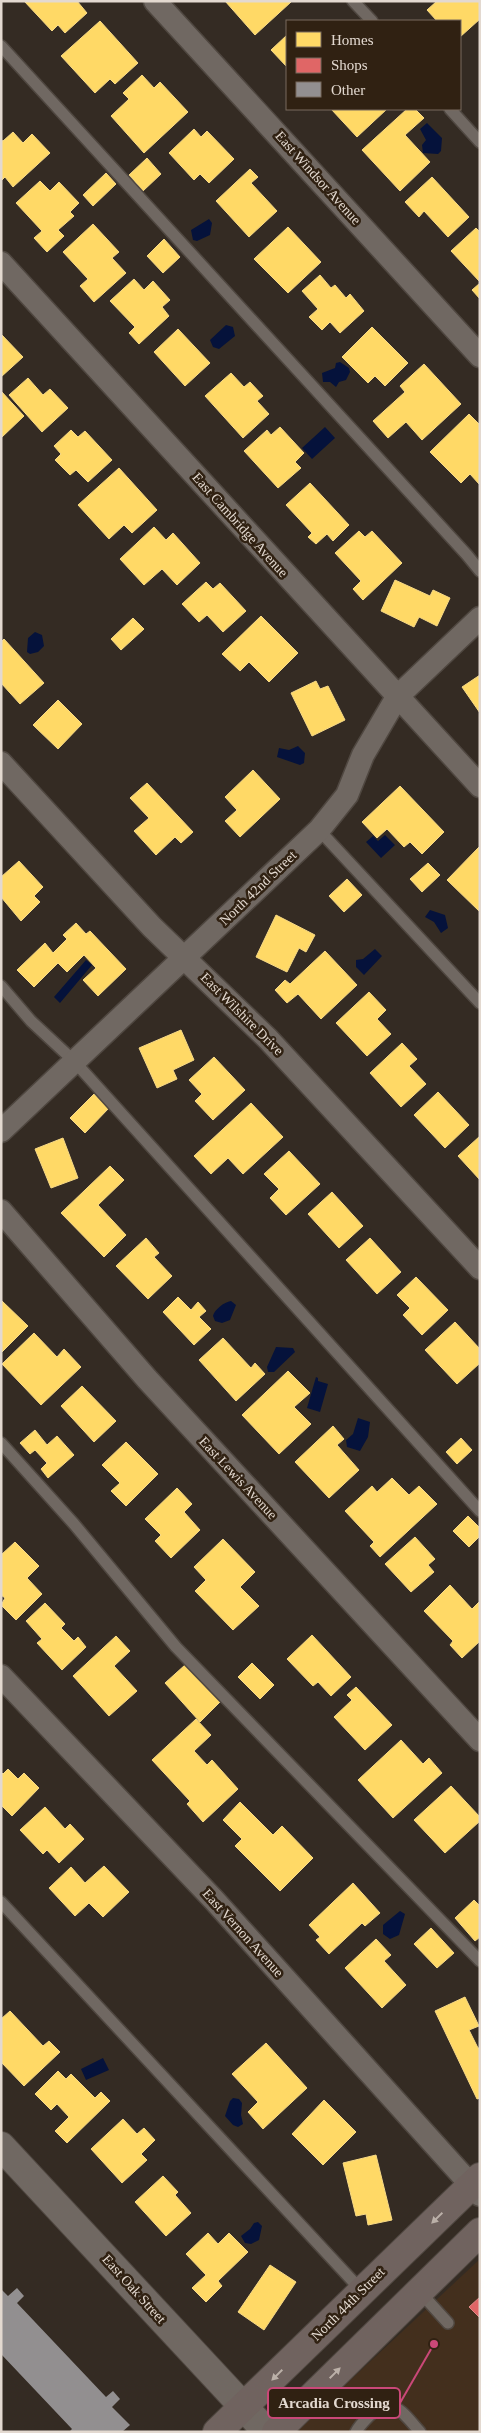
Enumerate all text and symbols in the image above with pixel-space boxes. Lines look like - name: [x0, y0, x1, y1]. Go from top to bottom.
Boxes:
- legend: [286, 20, 461, 110]
- text: Homes: [331, 32, 374, 48]
- text: Shops: [331, 57, 368, 73]
- text: Other: [331, 82, 365, 98]
- street label: East Windsor Avenue: [272, 128, 364, 228]
- street label: East Cambridge Avenue: [189, 470, 291, 580]
- street label: North 42nd Street: [217, 848, 299, 928]
- street label: East Wilshire Drive: [198, 970, 286, 1058]
- street label: East Lewis Avenue: [196, 1434, 280, 1522]
- street label: East Vernon Avenue: [200, 1886, 286, 1980]
- one-way arrow: [431, 2212, 443, 2224]
- street label: East Oak Street: [99, 2252, 169, 2326]
- street label: North 44th Street: [308, 2264, 388, 2344]
- one-way arrow: [329, 2367, 341, 2379]
- one-way arrow: [271, 2368, 283, 2380]
- callout: Arcadia Crossing: [268, 2388, 400, 2418]
- text: Arcadia Crossing: [278, 2395, 390, 2411]

